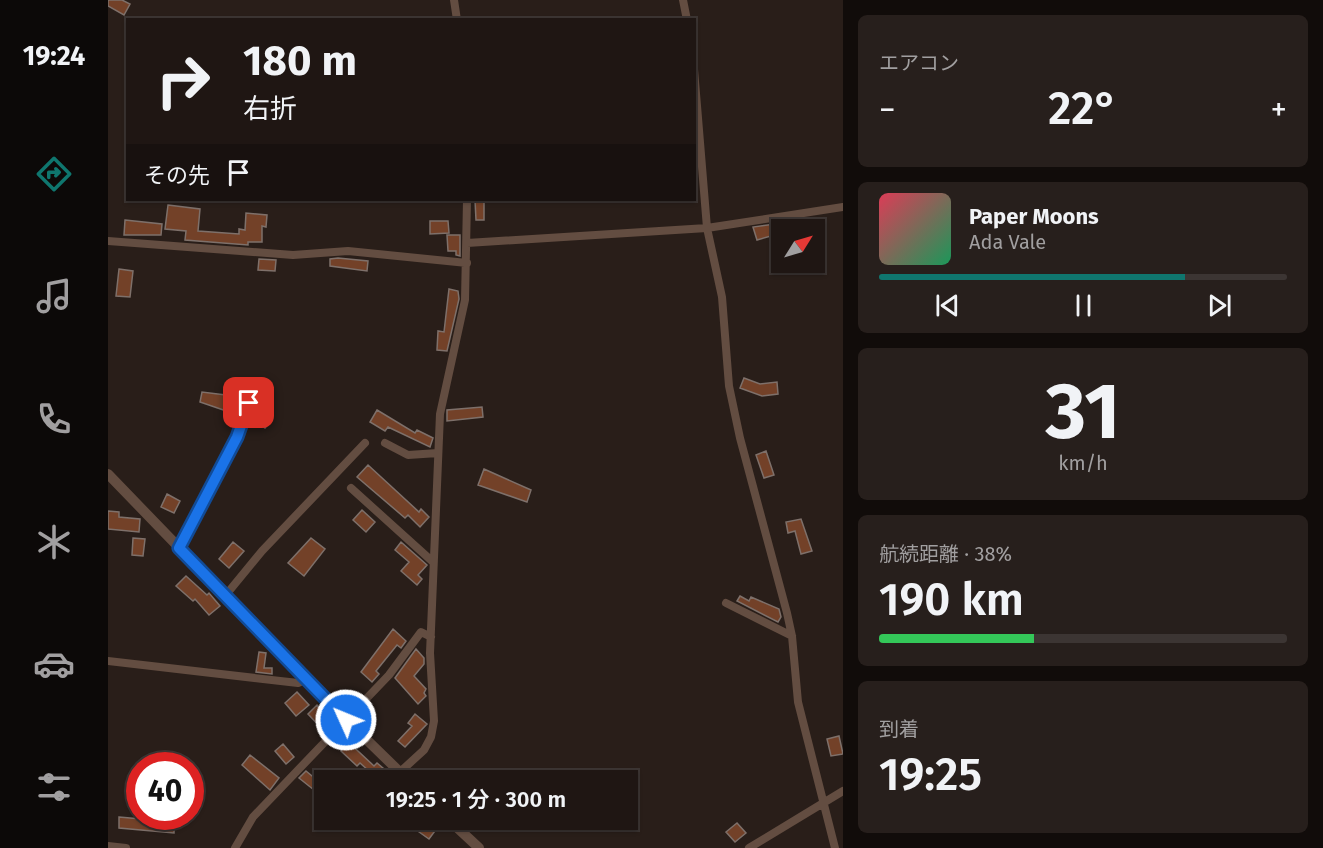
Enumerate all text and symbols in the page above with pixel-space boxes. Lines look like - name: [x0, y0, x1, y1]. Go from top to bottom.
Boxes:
- text: 180 m: [243, 36, 357, 86]
- text: 19:24: [23, 40, 85, 72]
- icon: right: [144, 42, 222, 120]
- text: エアコン: [879, 51, 959, 75]
- text: 22°: [1048, 82, 1118, 136]
- text: −: [879, 90, 896, 130]
- text: +: [1271, 90, 1287, 130]
- text: 右折: [243, 93, 297, 125]
- icon: directions: [33, 153, 75, 195]
- icon: arrive: [222, 156, 255, 189]
- text: その先: [144, 162, 210, 189]
- text: Paper Moons: [969, 203, 1099, 230]
- north arrow: [771, 219, 825, 273]
- map controls: [771, 219, 825, 273]
- text: Ada Vale: [969, 230, 1046, 254]
- icon: music: [33, 275, 75, 317]
- icon: previous: [931, 289, 964, 322]
- icon: pause: [1067, 289, 1100, 322]
- icon: next: [1203, 289, 1236, 322]
- text: 31: [1045, 365, 1121, 459]
- pin: [223, 377, 274, 428]
- icon: arrive: [232, 386, 265, 419]
- icon: phone: [33, 398, 75, 440]
- text: km/h: [1058, 451, 1108, 475]
- icon: climate: [33, 521, 75, 563]
- text: 航続距離 · 38%: [879, 542, 1012, 566]
- text: 190 km: [879, 573, 1024, 627]
- icon: car: [33, 643, 75, 685]
- position arrow: [314, 688, 378, 752]
- text: 到着: [879, 717, 919, 741]
- text: 19:25: [879, 748, 982, 802]
- speed limit sign: 40: [126, 752, 204, 830]
- icon: filters: [33, 766, 75, 808]
- text: 19:25 · 1 分 · 300 m: [386, 786, 566, 813]

